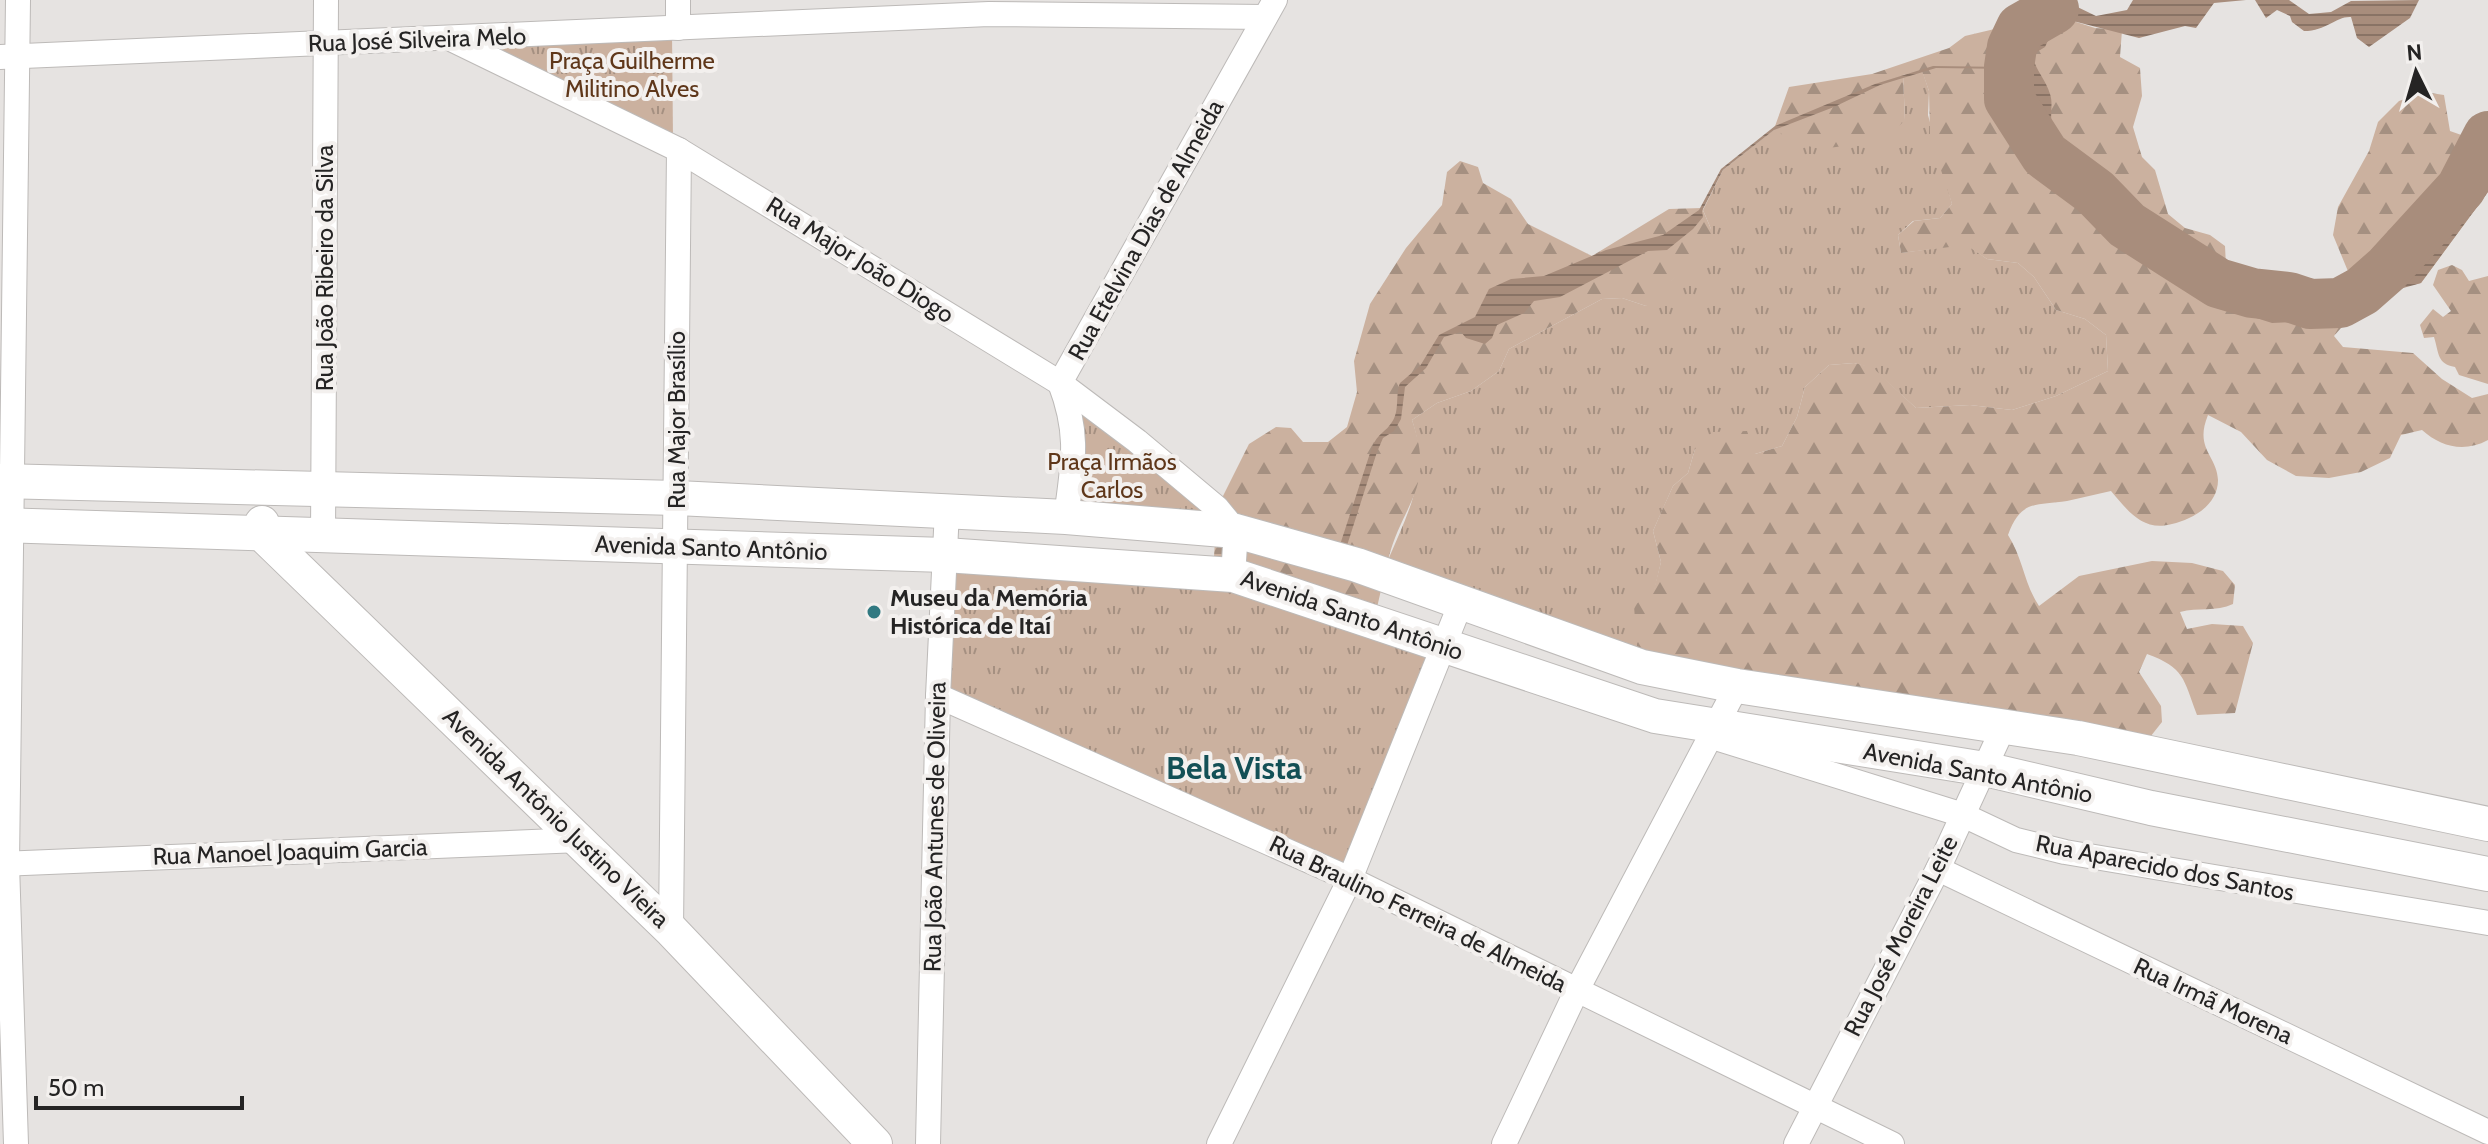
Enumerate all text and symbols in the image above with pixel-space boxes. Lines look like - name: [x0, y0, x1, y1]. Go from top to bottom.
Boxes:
- street label: Rua José Silveira Melo: [307, 21, 527, 58]
- north arrow: [2376, 32, 2456, 112]
- text: N: [2405, 38, 2423, 67]
- park label: Praça Guilherme Militino Alves: [549, 46, 715, 103]
- street label: Rua Etelvina Dias de Almeida: [1062, 94, 1230, 365]
- street label: Rua João Ribeiro da Silva: [310, 144, 339, 391]
- street label: Rua Major João Diogo: [761, 190, 959, 329]
- street label: Rua Major Brasílio: [662, 331, 691, 509]
- park label: Praça Irmãos Carlos: [1047, 447, 1177, 504]
- street label: Avenida Santo Antônio: [594, 529, 828, 566]
- street label: Avenida Santo Antônio: [1237, 563, 1467, 666]
- place label: Museu da Memória Histórica de Itaí: [890, 583, 1087, 640]
- marker: Museu da Memória Histórica de Itaí: [865, 603, 883, 621]
- street label: Rua João Antunes de Oliveira: [917, 681, 952, 972]
- street label: Avenida Antônio Justino Vieira: [437, 702, 676, 934]
- street label: Avenida Santo Antônio: [1861, 736, 2095, 809]
- district label: Bela Vista: [1166, 748, 1302, 787]
- street label: Rua Aparecido dos Santos: [2033, 828, 2297, 907]
- street label: Rua Braulino Ferreira de Almeida: [1265, 829, 1572, 998]
- street label: Rua José Moreira Leite: [1837, 831, 1964, 1041]
- street label: Rua Manoel Joaquim Garcia: [152, 832, 428, 871]
- street label: Rua Irmã Morena: [2129, 951, 2298, 1050]
- scale bar: [36, 1060, 242, 1110]
- text: 50 m: [48, 1073, 104, 1102]

